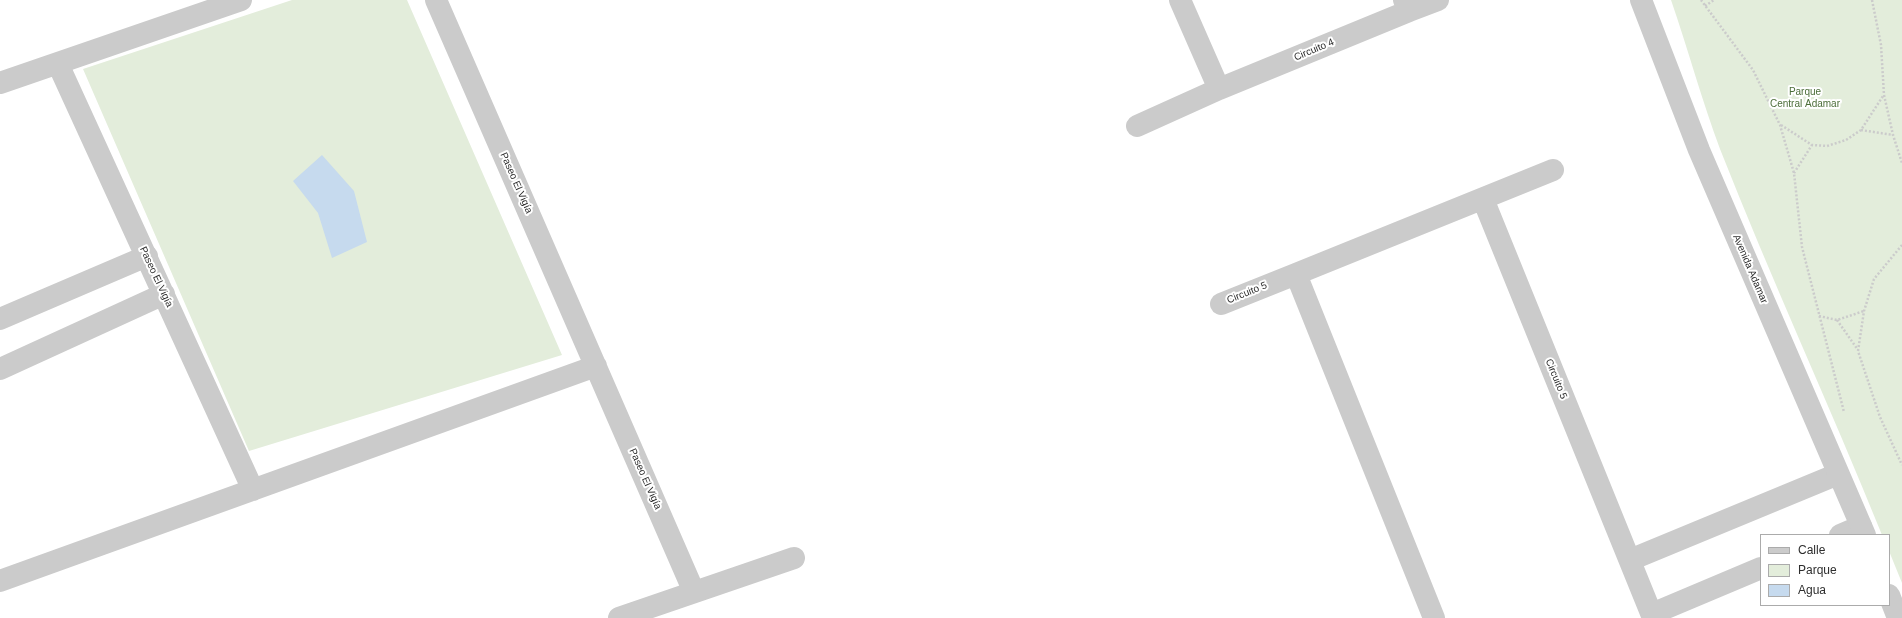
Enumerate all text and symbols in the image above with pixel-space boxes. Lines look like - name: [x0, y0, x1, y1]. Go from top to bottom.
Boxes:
- street label: Circuito 4: [1292, 36, 1336, 64]
- park label: Parque Central Adamar: [1770, 86, 1840, 110]
- street label: Paseo El Vigía: [497, 151, 535, 215]
- street label: Avenida Adamar: [1730, 233, 1770, 305]
- street label: Paseo El Vigía: [137, 245, 175, 309]
- street label: Circuito 5: [1225, 280, 1269, 306]
- street label: Circuito 5: [1543, 357, 1569, 401]
- street label: Paseo El Vigía: [626, 447, 664, 511]
- legend: [1760, 534, 1890, 606]
- text: Calle: [1798, 543, 1825, 557]
- text: Parque: [1798, 563, 1837, 577]
- text: Agua: [1798, 583, 1826, 597]

